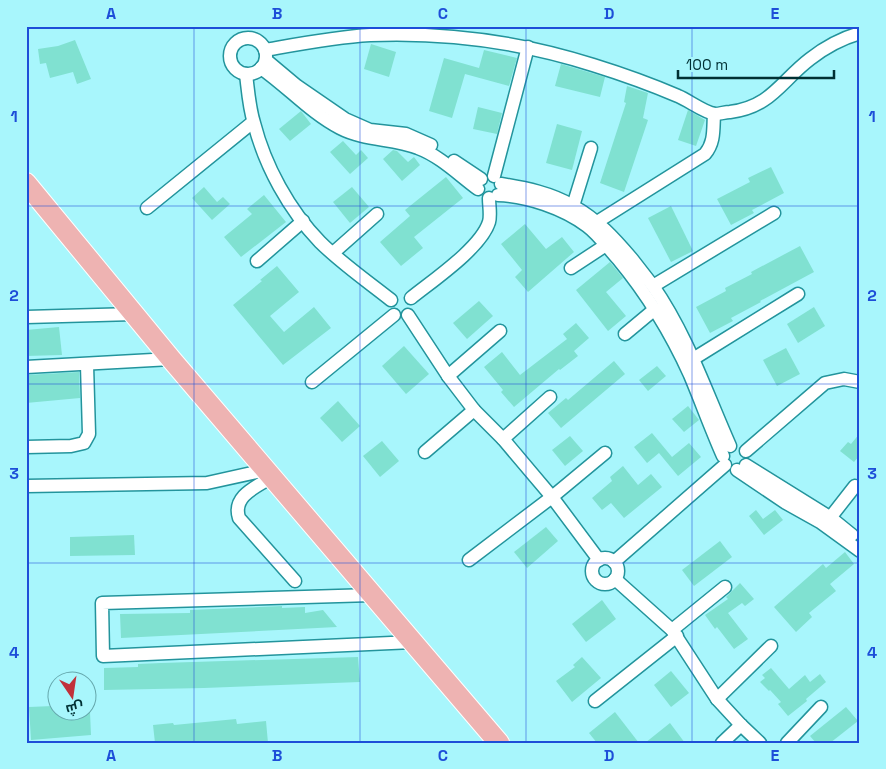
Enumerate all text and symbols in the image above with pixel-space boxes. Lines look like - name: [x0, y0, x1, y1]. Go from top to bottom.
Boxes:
- text: A: [106, 3, 116, 24]
- text: B: [272, 3, 282, 24]
- text: C: [438, 3, 448, 24]
- text: D: [604, 3, 614, 24]
- text: E: [771, 3, 780, 24]
- scale bar: [678, 48, 835, 80]
- text: 100 m: [686, 55, 728, 74]
- text: 1: [10, 106, 18, 127]
- text: 1: [868, 106, 876, 127]
- text: 2: [9, 285, 19, 306]
- text: 2: [867, 285, 877, 306]
- text: 3: [9, 463, 19, 484]
- text: 3: [867, 463, 877, 484]
- text: 4: [9, 642, 19, 663]
- text: 4: [867, 642, 877, 663]
- north arrow: [48, 672, 98, 722]
- text: ش: [64, 698, 86, 719]
- text: A: [106, 745, 116, 766]
- text: B: [272, 745, 282, 766]
- text: C: [438, 745, 448, 766]
- text: D: [604, 745, 614, 766]
- text: E: [771, 745, 780, 766]

